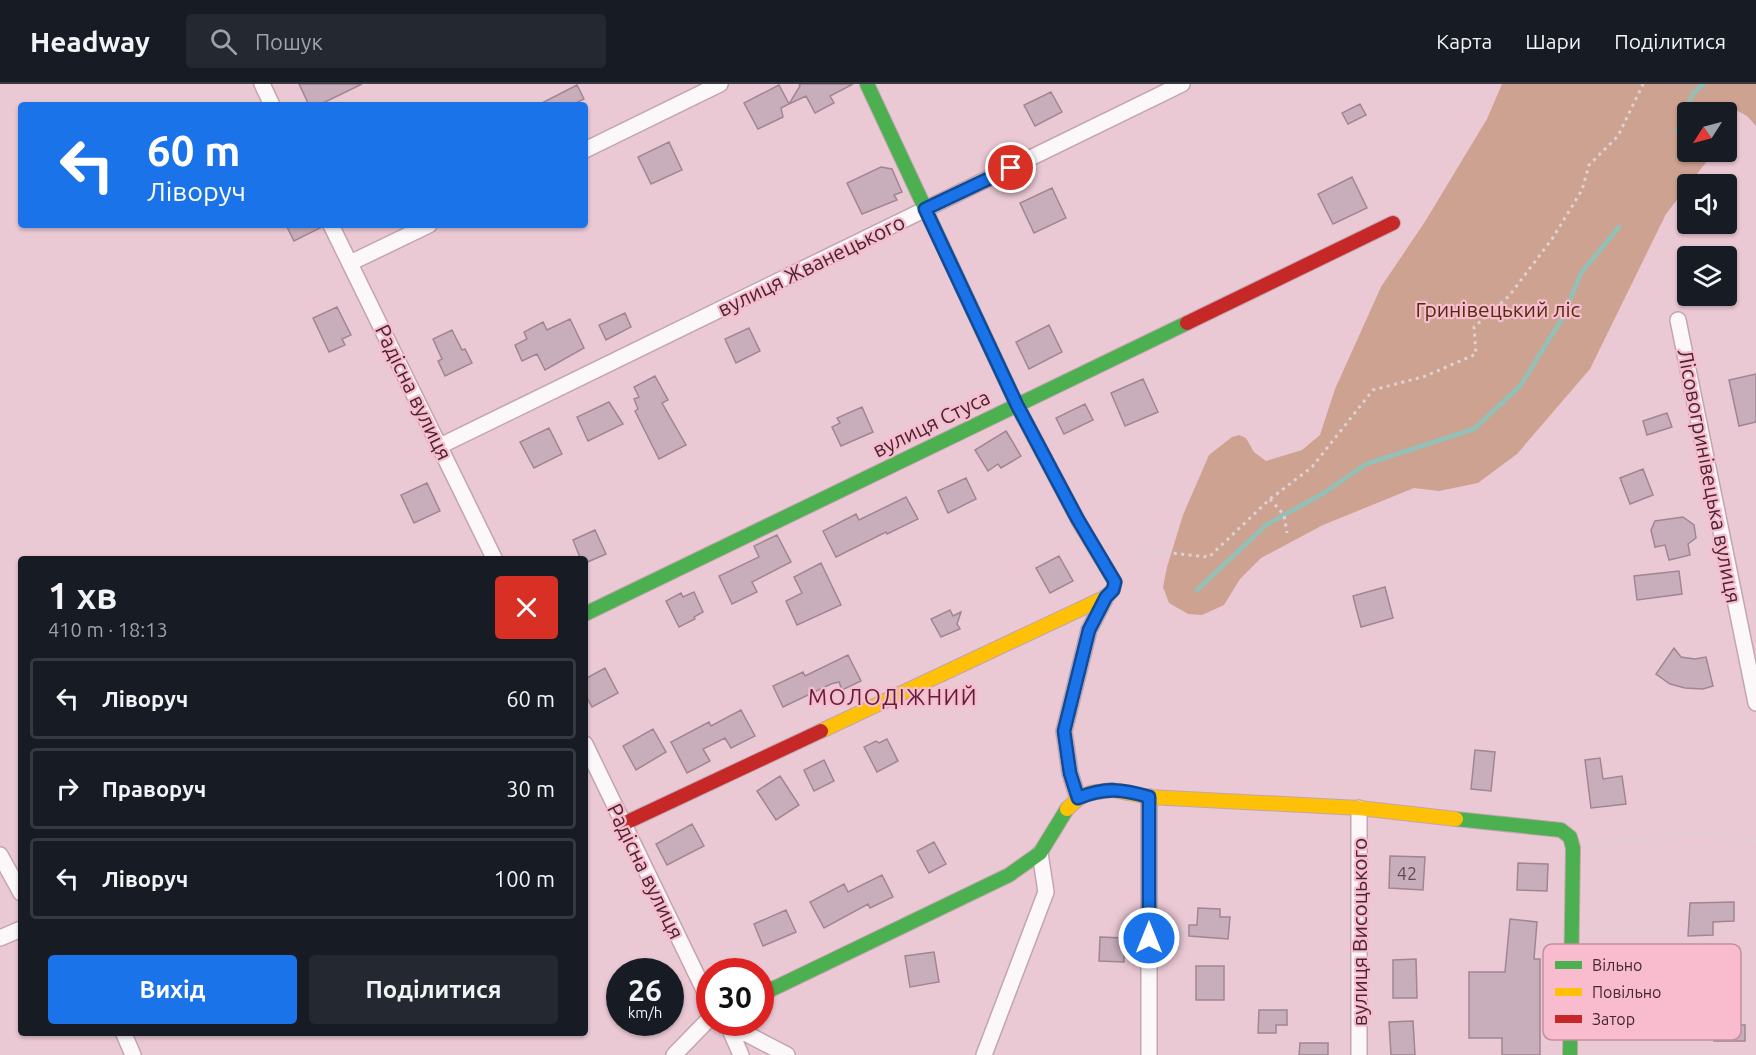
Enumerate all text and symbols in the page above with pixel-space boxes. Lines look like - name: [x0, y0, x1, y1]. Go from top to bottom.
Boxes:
- search box: [186, 14, 606, 68]
- icon: search: [207, 25, 240, 58]
- text: Headway: [30, 26, 150, 57]
- text: Пошук: [255, 29, 323, 54]
- text: Карта: [1436, 29, 1492, 53]
- text: Шари: [1525, 29, 1581, 53]
- text: Поділитися: [1614, 29, 1726, 53]
- north arrow: [1677, 102, 1737, 162]
- map controls: [1677, 102, 1737, 306]
- icon: left: [48, 126, 126, 204]
- text: 60 m: [147, 127, 241, 174]
- pin: [985, 142, 1036, 193]
- icon: arrive: [994, 151, 1027, 184]
- button: sound: [1677, 174, 1737, 234]
- text: Ліворуч: [147, 176, 246, 206]
- street label: вулиця Жванецького: [713, 209, 909, 321]
- button: layers: [1677, 246, 1737, 306]
- park label: Гринівецький ліс: [1416, 297, 1581, 321]
- street label: Радісна вулиця: [371, 320, 457, 464]
- street label: Лісовогринівецька вулиця: [1674, 347, 1746, 605]
- street label: вулиця Стуса: [869, 384, 993, 462]
- text: 1 хв: [48, 575, 117, 616]
- button: close: [495, 576, 558, 639]
- text: 410 m · 18:13: [48, 618, 168, 641]
- icon: left: [51, 682, 84, 715]
- district label: МОЛОДІЖНИЙ: [808, 684, 978, 709]
- text: Ліворуч: [102, 686, 188, 711]
- text: 60 m: [506, 686, 555, 711]
- icon: right: [51, 772, 84, 805]
- text: Праворуч: [102, 776, 206, 801]
- text: 30 m: [506, 776, 555, 801]
- street label: Радісна вулиця: [603, 799, 689, 943]
- street label: вулиця Висоцького: [1347, 838, 1371, 1026]
- icon: left: [51, 862, 84, 895]
- house number: 42: [1397, 863, 1417, 883]
- text: Ліворуч: [102, 866, 188, 891]
- text: 100 m: [494, 866, 555, 891]
- position arrow: [1117, 906, 1181, 970]
- legend: [1543, 944, 1741, 1040]
- button: Вихід: [48, 955, 297, 1024]
- button: Поділитися: [309, 955, 558, 1024]
- text: Вільно: [1592, 956, 1642, 974]
- speed limit sign: 30: [696, 958, 774, 1036]
- text: 26: [628, 973, 662, 1007]
- text: Повільно: [1592, 983, 1661, 1001]
- text: km/h: [628, 1004, 662, 1021]
- text: Затор: [1592, 1010, 1635, 1028]

